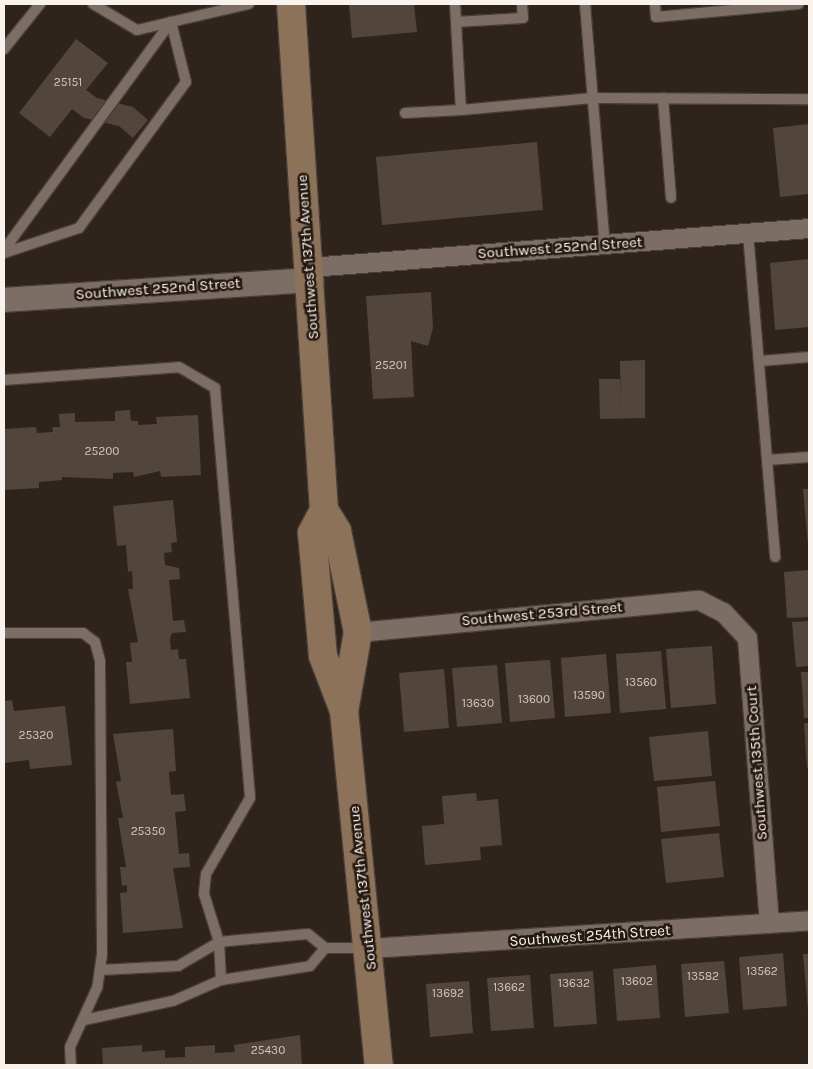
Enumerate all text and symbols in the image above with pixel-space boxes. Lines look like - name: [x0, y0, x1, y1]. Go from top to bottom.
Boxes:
- house number: 25151: [54, 76, 82, 90]
- street label: Southwest 137th Avenue: [293, 174, 323, 340]
- street label: Southwest 252nd Street: [477, 233, 643, 263]
- street label: Southwest 252nd Street: [75, 274, 241, 304]
- house number: 25201: [375, 359, 407, 373]
- house number: 25200: [85, 445, 119, 459]
- street label: Southwest 253rd Street: [461, 598, 623, 630]
- house number: 13560: [625, 676, 657, 690]
- street label: Southwest 135th Court: [743, 685, 771, 841]
- house number: 13590: [573, 689, 605, 703]
- house number: 13600: [518, 693, 550, 707]
- house number: 13630: [462, 697, 494, 711]
- house number: 25320: [19, 729, 53, 743]
- street label: Southwest 137th Avenue: [345, 805, 381, 971]
- house number: 25350: [131, 825, 165, 839]
- street label: Southwest 254th Street: [509, 921, 671, 951]
- house number: 13562: [746, 965, 778, 979]
- house number: 13582: [687, 970, 719, 984]
- house number: 13602: [621, 975, 653, 989]
- house number: 13632: [558, 977, 590, 991]
- house number: 13662: [493, 981, 525, 995]
- house number: 13692: [432, 987, 464, 1001]
- house number: 25430: [251, 1044, 285, 1058]

